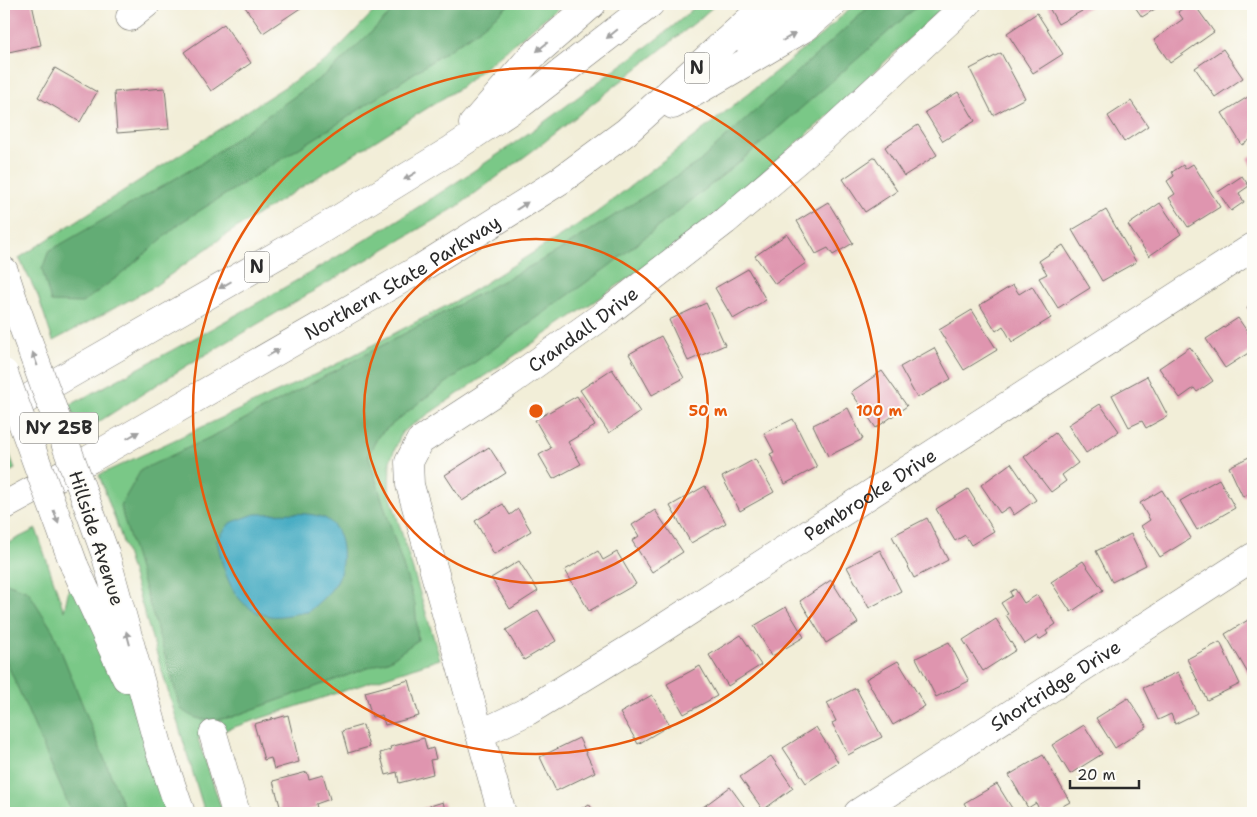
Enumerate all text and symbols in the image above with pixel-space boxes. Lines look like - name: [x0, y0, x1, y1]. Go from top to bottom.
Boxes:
- one-way arrow: [606, 29, 619, 40]
- one-way arrow: [783, 33, 796, 42]
- one-way arrow: [536, 42, 549, 53]
- road number: N: [684, 52, 710, 84]
- one-way arrow: [403, 171, 416, 180]
- one-way arrow: [515, 201, 528, 211]
- street label: Northern State Parkway: [299, 209, 505, 346]
- road number: N: [244, 252, 270, 282]
- one-way arrow: [218, 281, 231, 290]
- street label: Crandall Drive: [523, 281, 643, 378]
- one-way arrow: [267, 349, 280, 358]
- one-way arrow: [31, 351, 39, 366]
- text: 50 m: [689, 401, 728, 421]
- text: 100 m: [856, 401, 902, 421]
- centre of rings: [527, 402, 545, 420]
- road number: NY 25B: [20, 412, 98, 443]
- one-way arrow: [126, 430, 139, 439]
- street label: Pembrooke Drive: [799, 443, 941, 547]
- street label: Hillside Avenue: [63, 467, 130, 609]
- one-way arrow: [53, 510, 60, 525]
- one-way arrow: [124, 630, 132, 645]
- street label: Shortridge Drive: [985, 634, 1125, 737]
- scale bar: [1070, 757, 1138, 789]
- text: 20 m: [1077, 765, 1116, 785]

